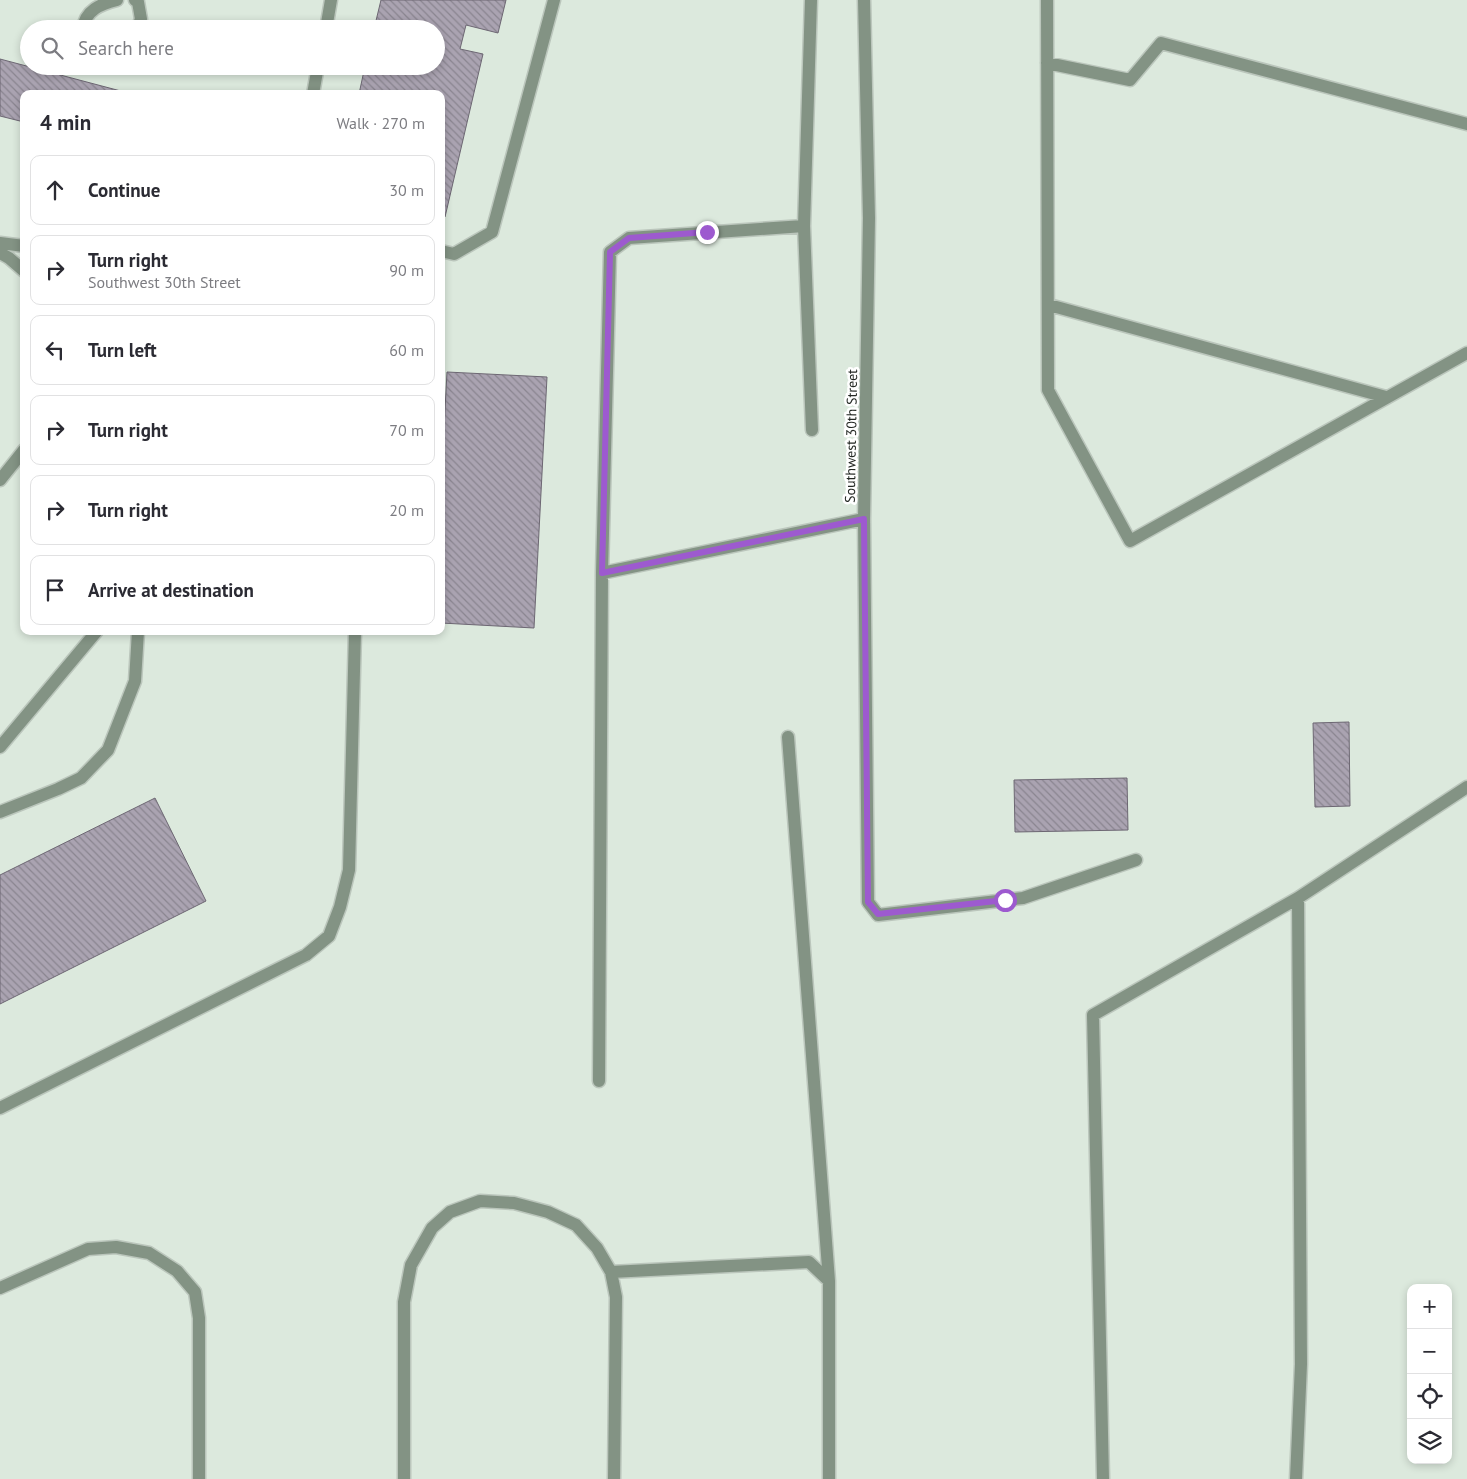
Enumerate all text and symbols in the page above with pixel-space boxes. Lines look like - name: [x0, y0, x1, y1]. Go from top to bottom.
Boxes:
- search box: [20, 20, 445, 75]
- icon: search: [38, 34, 66, 62]
- text: Search here: [78, 36, 174, 60]
- text: 4 min: [40, 109, 91, 136]
- text: Walk · 270 m: [336, 113, 425, 133]
- icon: ahead: [41, 176, 69, 204]
- text: Continue: [88, 178, 160, 202]
- text: 30 m: [389, 180, 424, 200]
- route end: [696, 221, 719, 244]
- text: Turn right: [88, 248, 168, 272]
- icon: right: [41, 256, 69, 284]
- text: 90 m: [389, 260, 424, 280]
- text: Southwest 30th Street: [88, 272, 241, 292]
- icon: left: [41, 336, 69, 364]
- text: Turn left: [88, 338, 157, 362]
- text: 60 m: [389, 340, 424, 360]
- street label: Southwest 30th Street: [841, 369, 861, 503]
- icon: right: [41, 416, 69, 444]
- text: Turn right: [88, 418, 168, 442]
- text: 70 m: [389, 420, 424, 440]
- icon: right: [41, 496, 69, 524]
- text: Turn right: [88, 498, 168, 522]
- text: 20 m: [389, 500, 424, 520]
- icon: arrive: [41, 576, 69, 604]
- text: Arrive at destination: [88, 578, 254, 602]
- route start: [994, 889, 1017, 912]
- map controls: [1407, 1284, 1452, 1464]
- button: +: [1407, 1284, 1452, 1329]
- button: −: [1407, 1329, 1452, 1374]
- button: locate: [1407, 1374, 1452, 1419]
- button: layers: [1407, 1419, 1452, 1464]

